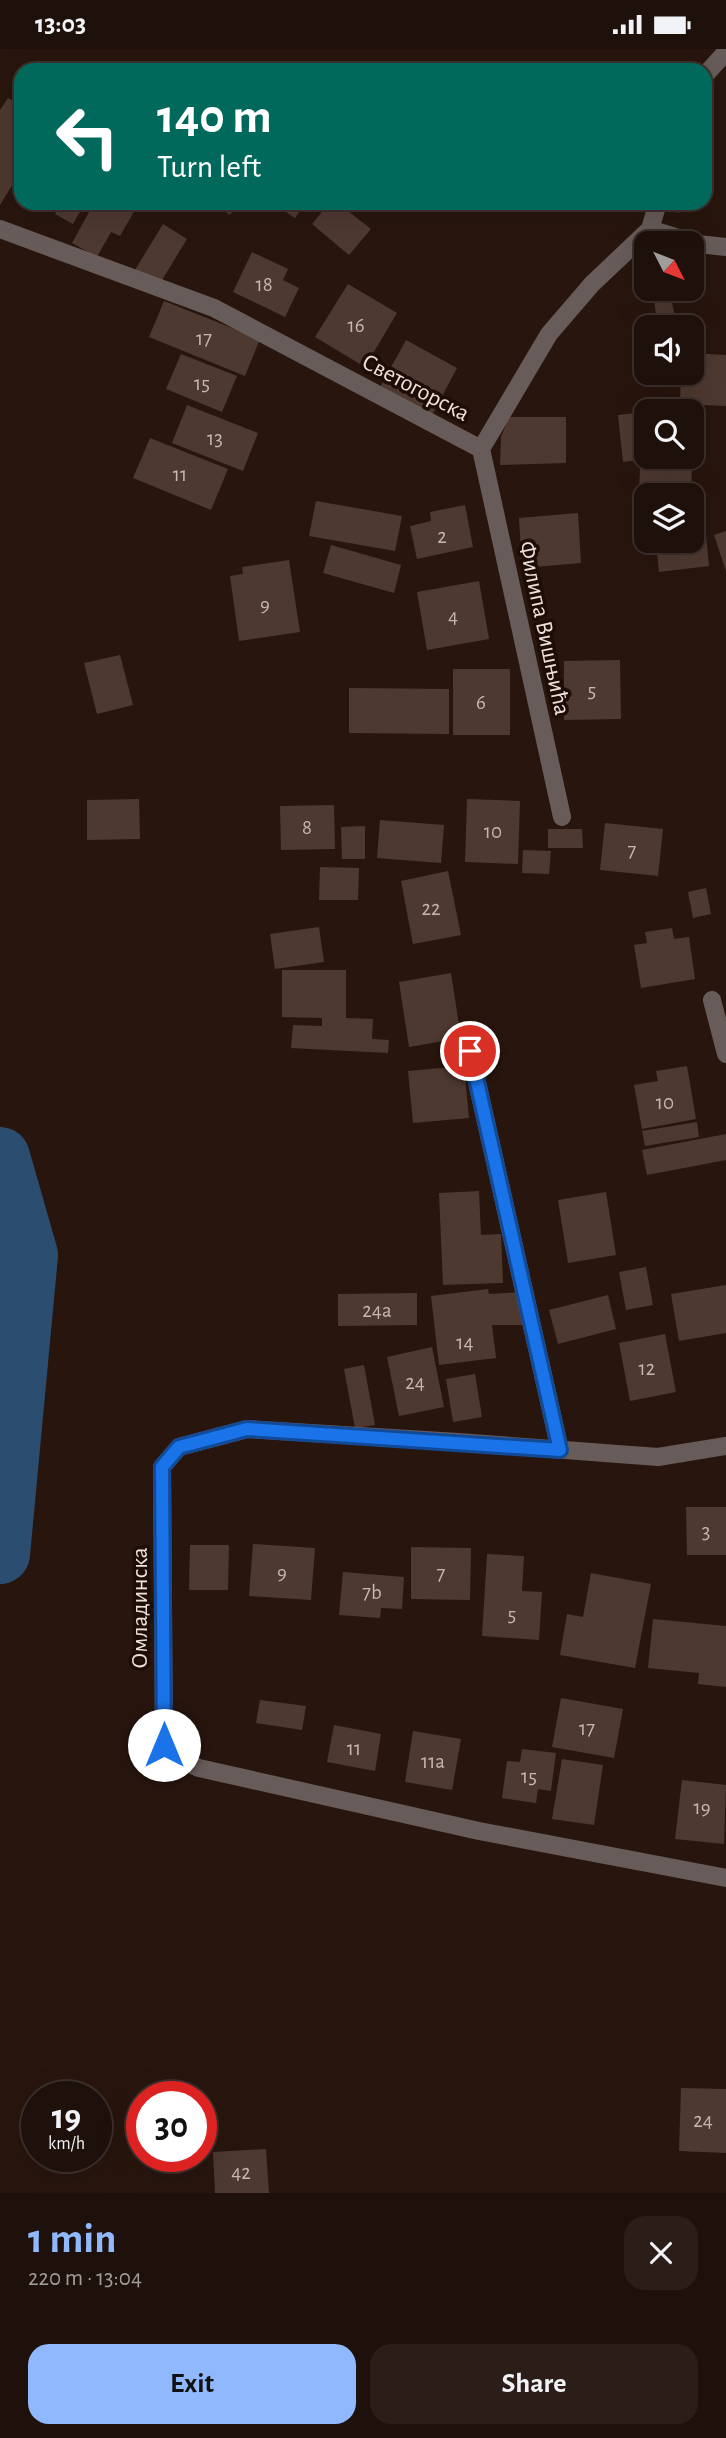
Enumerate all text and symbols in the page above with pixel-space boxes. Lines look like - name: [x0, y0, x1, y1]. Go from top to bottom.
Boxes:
- text: 13:03: [35, 11, 86, 37]
- icon: left: [42, 91, 133, 182]
- text: 140 m: [157, 93, 272, 142]
- text: Turn left: [157, 151, 261, 183]
- north arrow: [634, 231, 704, 301]
- map controls: [634, 231, 704, 553]
- house number: 18: [255, 274, 273, 295]
- house number: 16: [347, 315, 365, 336]
- button: sound: [634, 315, 704, 385]
- house number: 17: [196, 328, 212, 349]
- street label: Светогорска: [358, 350, 473, 426]
- house number: 15: [194, 373, 210, 394]
- button: search: [634, 399, 704, 469]
- house number: 13: [207, 428, 223, 449]
- house number: 11: [173, 464, 187, 485]
- button: layers: [634, 483, 704, 553]
- house number: 2: [437, 526, 447, 547]
- street label: Филипа Вишњића: [514, 539, 574, 717]
- house number: 9: [260, 594, 270, 615]
- house number: 4: [448, 606, 458, 627]
- house number: 5: [588, 680, 596, 701]
- house number: 6: [476, 692, 486, 713]
- house number: 8: [302, 817, 312, 838]
- house number: 10: [484, 821, 502, 842]
- house number: 7: [628, 840, 637, 861]
- house number: 22: [421, 898, 441, 919]
- pin: [440, 1021, 500, 1081]
- icon: arrive: [451, 1032, 489, 1070]
- house number: 10: [656, 1092, 674, 1113]
- house number: 24a: [362, 1300, 392, 1321]
- house number: 14: [456, 1332, 474, 1353]
- house number: 12: [639, 1358, 655, 1379]
- house number: 24: [405, 1372, 425, 1393]
- house number: 3: [702, 1521, 710, 1542]
- street label: Омладинска: [128, 1547, 152, 1669]
- house number: 9: [277, 1562, 287, 1583]
- house number: 7: [437, 1563, 446, 1584]
- house number: 7b: [362, 1582, 382, 1603]
- house number: 5: [508, 1604, 516, 1625]
- position arrow: [127, 1708, 201, 1782]
- house number: 17: [579, 1718, 595, 1739]
- house number: 11: [347, 1738, 361, 1759]
- house number: 11a: [421, 1751, 445, 1772]
- house number: 15: [521, 1766, 537, 1787]
- house number: 19: [693, 1797, 711, 1818]
- speed limit sign: 30: [126, 2081, 217, 2172]
- text: 19: [52, 2100, 81, 2135]
- house number: 24: [693, 2110, 713, 2131]
- text: km/h: [48, 2135, 85, 2153]
- house number: 42: [231, 2162, 251, 2183]
- button: close: [624, 2216, 698, 2290]
- text: 1 min: [28, 2218, 117, 2260]
- text: 220 m · 13:04: [28, 2267, 142, 2290]
- button: Exit: [28, 2344, 356, 2424]
- button: Share: [370, 2344, 698, 2424]

